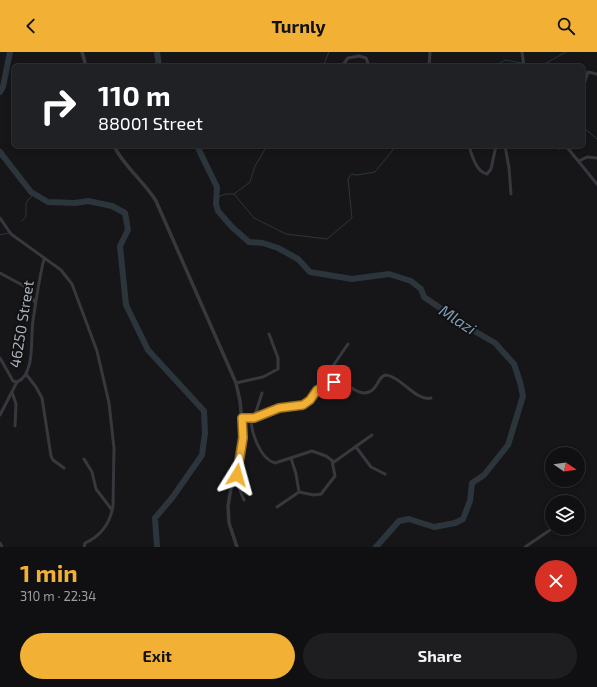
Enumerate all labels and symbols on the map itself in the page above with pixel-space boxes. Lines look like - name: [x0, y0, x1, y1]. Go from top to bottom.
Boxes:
- street label: 46250 Street: [5, 279, 37, 369]
- water label: Mlazi: [436, 300, 480, 338]
- pin: [317, 365, 351, 399]
- north arrow: [545, 447, 585, 487]
- position arrow: [216, 454, 258, 496]

